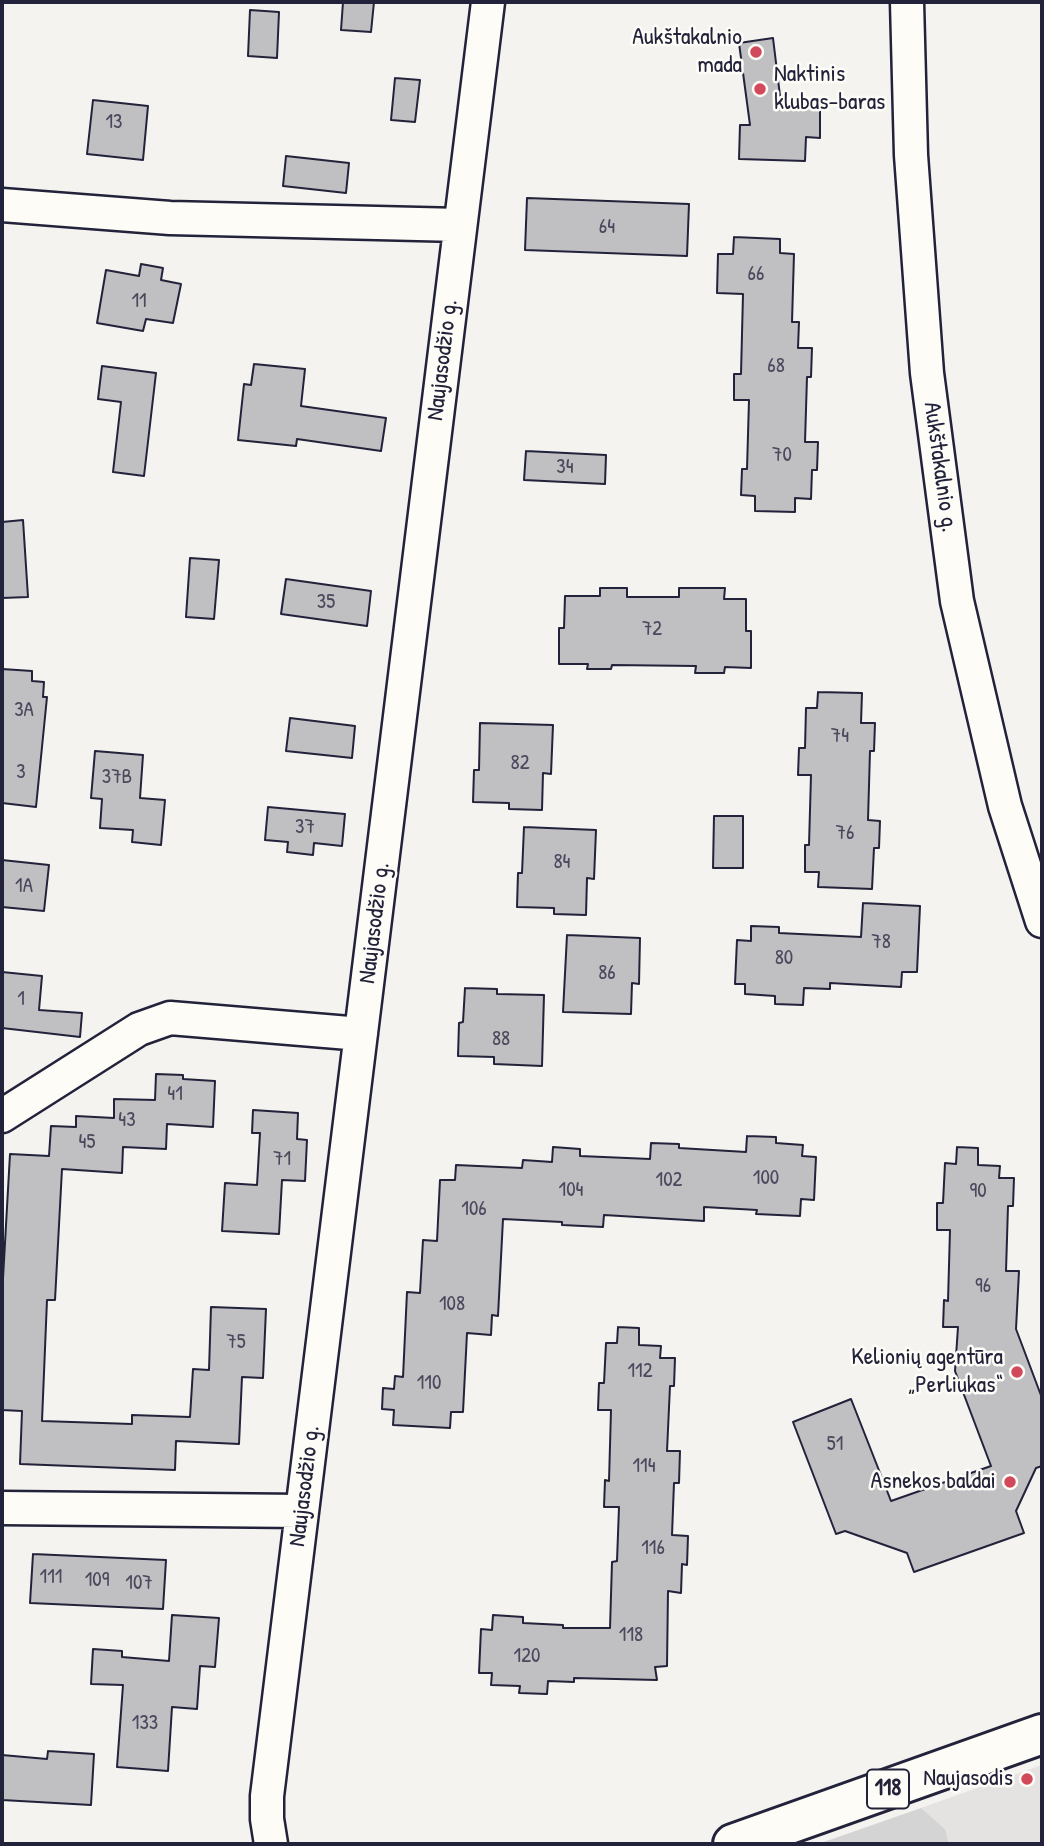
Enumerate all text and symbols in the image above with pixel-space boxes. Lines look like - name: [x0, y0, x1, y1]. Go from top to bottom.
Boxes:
- place label: Aukštakalnio mada: [632, 24, 742, 80]
- marker: Aukštakalnio mada: [748, 44, 764, 60]
- place label: Naktinis klubas-baras: [774, 61, 885, 117]
- marker: Naktinis klubas-baras: [752, 81, 768, 97]
- house number: 13: [105, 109, 123, 135]
- house number: 64: [599, 214, 615, 240]
- house number: 66: [748, 261, 764, 287]
- house number: 11: [131, 288, 147, 314]
- street label: Naujasodžio g.: [421, 298, 465, 422]
- house number: 68: [767, 353, 785, 379]
- street label: Aukštakalnio g.: [917, 400, 963, 534]
- house number: 70: [772, 442, 792, 468]
- house number: 34: [556, 454, 574, 480]
- house number: 35: [317, 589, 335, 615]
- house number: 72: [642, 616, 662, 642]
- house number: 3A: [14, 697, 34, 723]
- house number: 74: [831, 723, 849, 749]
- house number: 82: [511, 750, 529, 776]
- house number: 3: [16, 759, 26, 785]
- house number: 37B: [102, 764, 132, 790]
- house number: 37: [295, 814, 315, 840]
- house number: 76: [836, 820, 854, 846]
- house number: 84: [554, 849, 570, 875]
- street label: Naujasodžio g.: [353, 861, 397, 985]
- house number: 1A: [15, 873, 33, 899]
- house number: 78: [871, 929, 891, 955]
- house number: 80: [775, 945, 793, 971]
- house number: 86: [598, 960, 616, 986]
- house number: 1: [17, 986, 25, 1012]
- house number: 88: [492, 1026, 510, 1052]
- house number: 41: [167, 1081, 183, 1107]
- house number: 43: [118, 1107, 136, 1133]
- house number: 45: [79, 1129, 95, 1155]
- house number: 71: [273, 1146, 291, 1172]
- house number: 100: [753, 1165, 779, 1191]
- house number: 102: [656, 1167, 682, 1193]
- house number: 104: [559, 1177, 583, 1203]
- house number: 90: [969, 1178, 987, 1204]
- house number: 106: [461, 1196, 487, 1222]
- house number: 96: [975, 1273, 991, 1299]
- house number: 108: [439, 1291, 465, 1317]
- house number: 75: [226, 1329, 246, 1355]
- place label: Kelionių agentūra „Perliukas“: [851, 1344, 1003, 1400]
- house number: 112: [627, 1358, 653, 1384]
- marker: Kelionių agentūra „Perliukas“: [1009, 1364, 1025, 1380]
- house number: 110: [417, 1370, 441, 1396]
- street label: Naujasodžio g.: [283, 1424, 327, 1548]
- house number: 51: [827, 1431, 843, 1457]
- house number: 114: [632, 1453, 656, 1479]
- place label: Asnekos baldai: [870, 1468, 996, 1496]
- marker: Asnekos baldai: [1002, 1474, 1018, 1490]
- house number: 116: [641, 1535, 665, 1561]
- house number: 111: [40, 1564, 62, 1590]
- house number: 109: [85, 1567, 109, 1593]
- house number: 107: [125, 1570, 153, 1596]
- house number: 118: [619, 1622, 643, 1648]
- house number: 120: [514, 1643, 540, 1669]
- house number: 133: [132, 1710, 158, 1736]
- place label: Naujasodis: [923, 1765, 1013, 1793]
- road number: 118: [867, 1770, 909, 1809]
- marker: Naujasodis: [1019, 1771, 1035, 1787]

